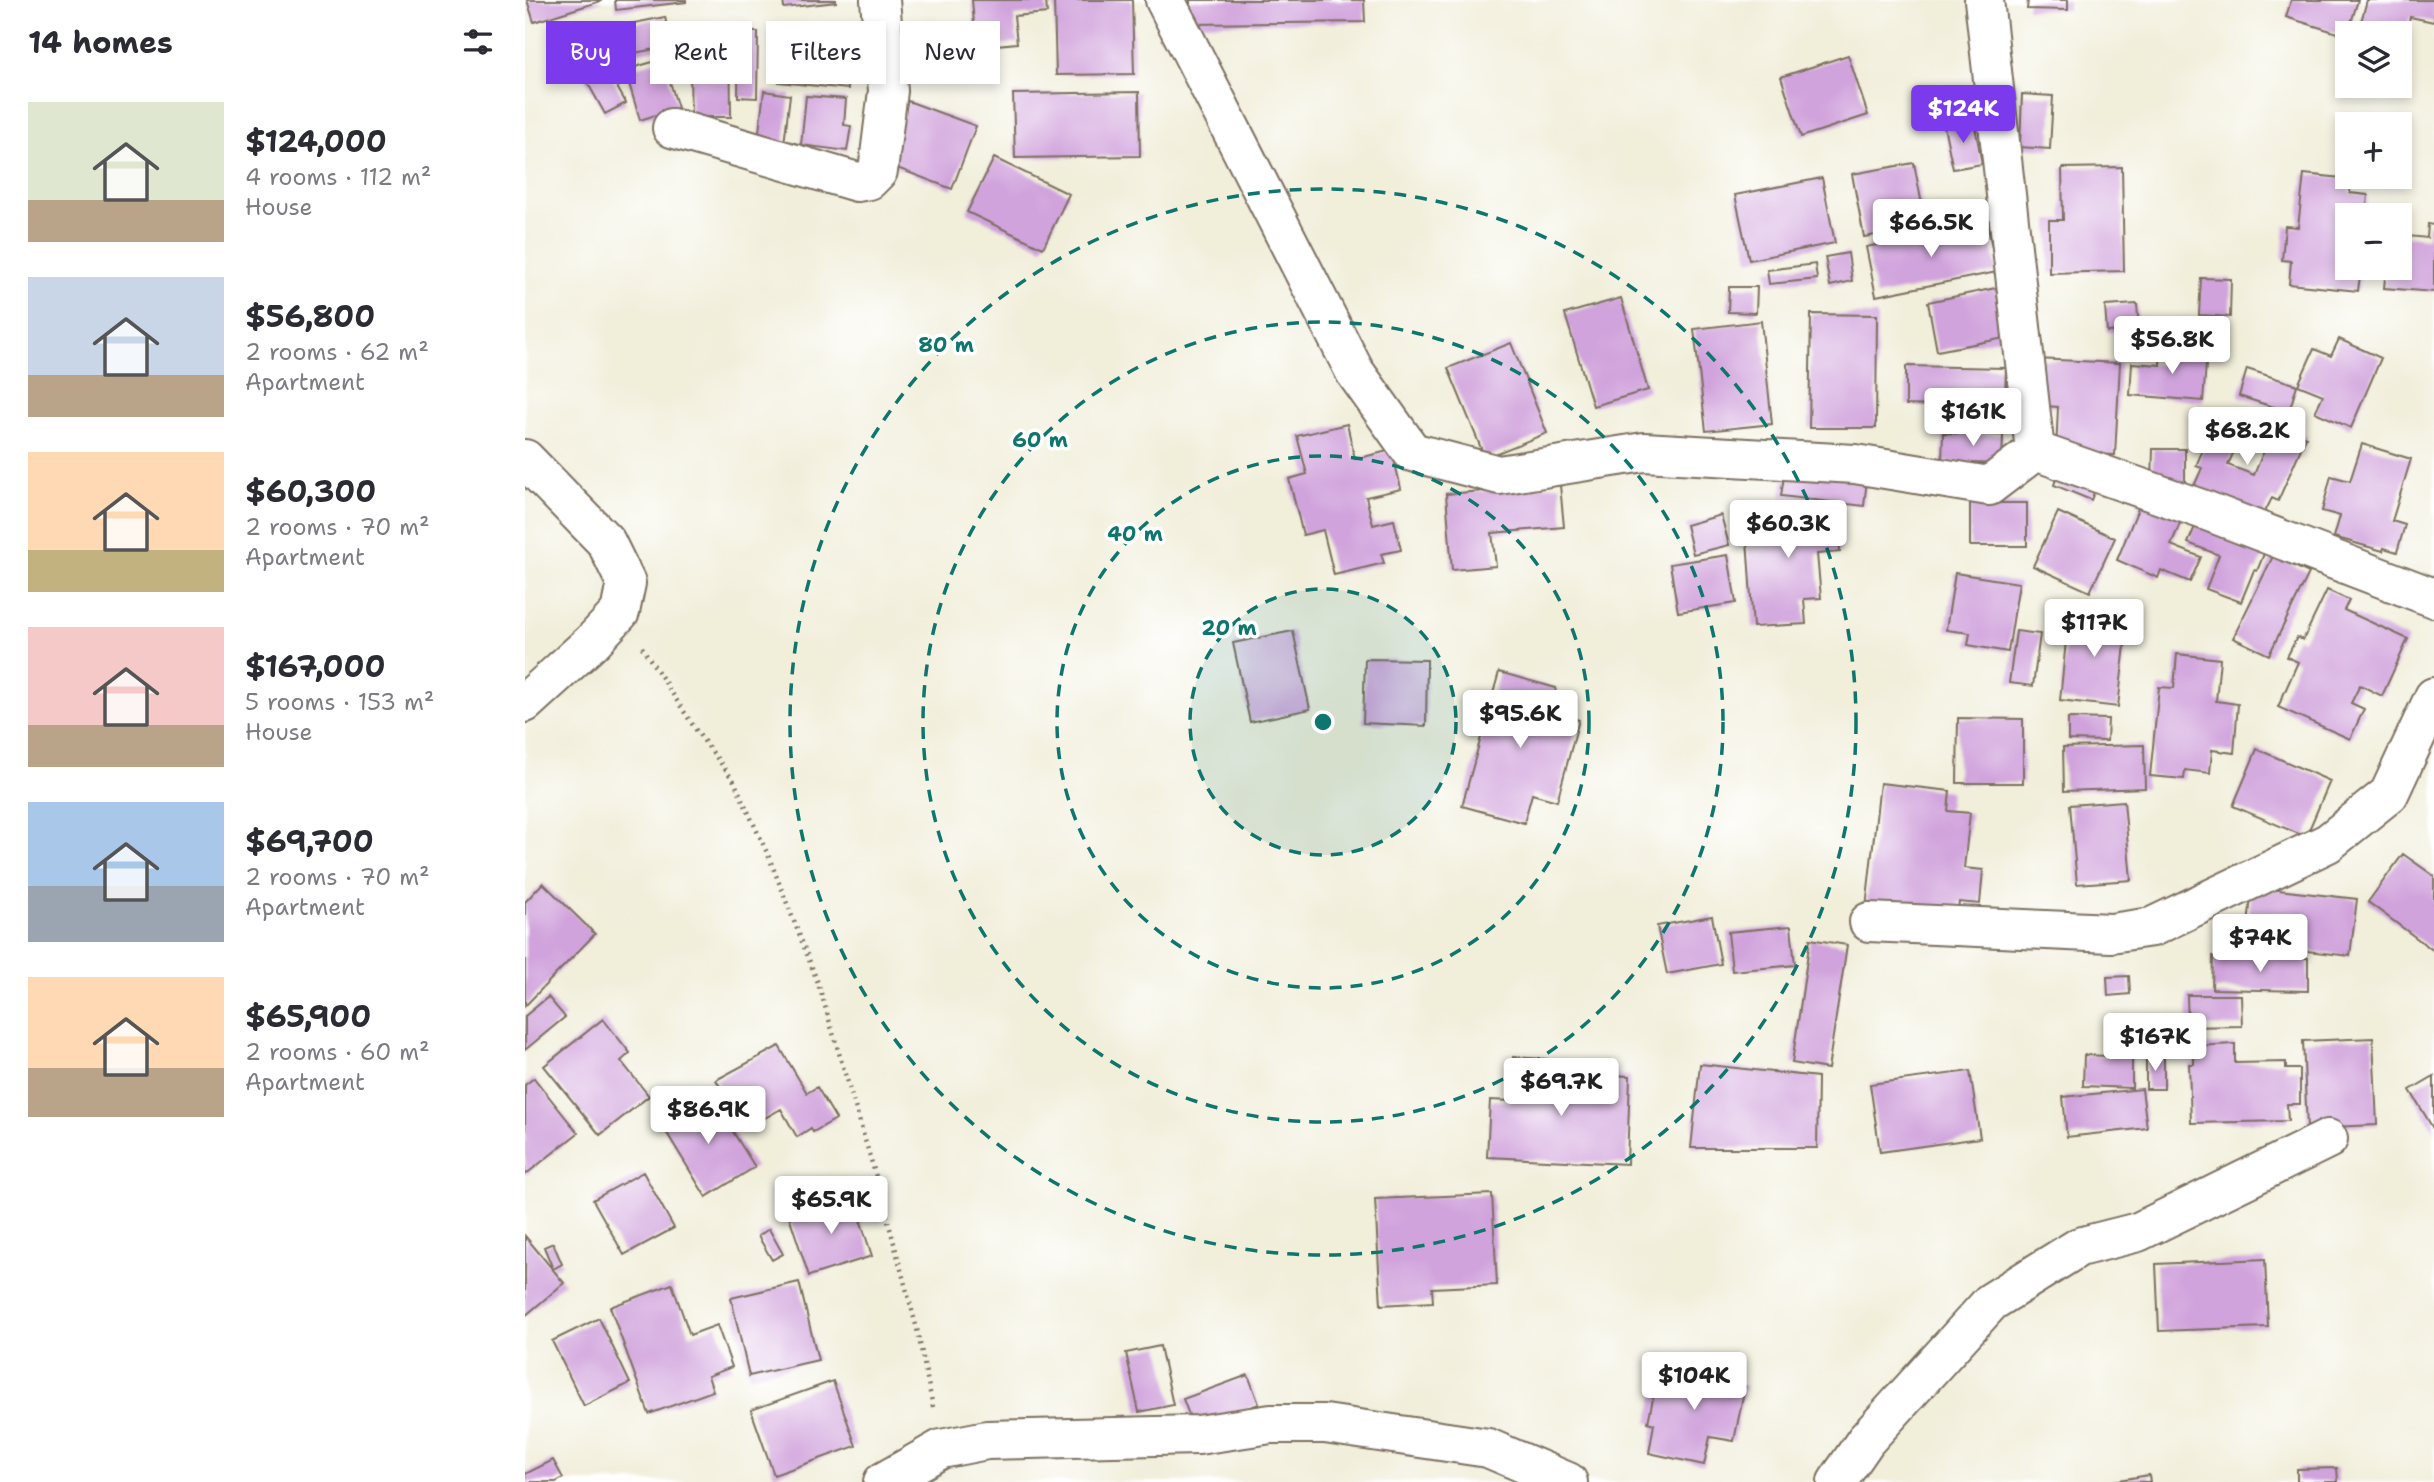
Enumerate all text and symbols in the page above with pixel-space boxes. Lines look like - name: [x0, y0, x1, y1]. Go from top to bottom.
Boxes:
- chip: Buy: [546, 21, 636, 84]
- chip: Rent: [650, 21, 752, 84]
- chip: Filters: [766, 21, 886, 84]
- chip: New: [900, 21, 1000, 84]
- map controls: [2335, 21, 2412, 280]
- button: layers: [2335, 21, 2412, 98]
- text: 14 homes: [28, 22, 173, 63]
- icon: filters: [459, 23, 497, 61]
- pin: $124K: [1914, 86, 2012, 145]
- text: $124K: [1927, 93, 1999, 123]
- button: +: [2335, 112, 2412, 189]
- text: $124,000: [245, 121, 387, 162]
- icon: home: [84, 130, 168, 214]
- text: 4 rooms · 112 m²: [245, 162, 431, 192]
- text: House: [245, 192, 313, 222]
- pin: $66.5K: [1874, 200, 1988, 259]
- button: −: [2335, 203, 2412, 280]
- text: $66.5K: [1889, 207, 1973, 237]
- text: $56,800: [245, 296, 375, 337]
- icon: home: [84, 305, 168, 389]
- pin: $56.8K: [2115, 316, 2229, 376]
- text: $56.8K: [2130, 324, 2214, 354]
- text: 80 m: [918, 331, 974, 359]
- text: 2 rooms · 62 m²: [245, 337, 429, 367]
- text: Apartment: [245, 367, 365, 397]
- pin: $161K: [1924, 388, 2022, 448]
- text: $161K: [1940, 396, 2006, 426]
- pin: $68.2K: [2190, 407, 2304, 467]
- text: $68.2K: [2204, 415, 2290, 445]
- text: 60 m: [1012, 426, 1068, 454]
- text: $60,300: [245, 471, 376, 512]
- icon: home: [84, 480, 168, 564]
- pin: $60.3K: [1731, 500, 1845, 560]
- text: $60.3K: [1746, 508, 1830, 538]
- text: 2 rooms · 70 m²: [245, 512, 430, 542]
- text: 40 m: [1107, 520, 1163, 548]
- text: Apartment: [245, 542, 365, 572]
- pin: $117K: [2045, 600, 2143, 659]
- text: $117K: [2061, 607, 2127, 637]
- text: 20 m: [1201, 614, 1257, 642]
- text: $167,000: [245, 646, 385, 687]
- icon: home: [84, 655, 168, 739]
- text: 5 rooms · 153 m²: [245, 687, 434, 717]
- pin: $95.6K: [1463, 690, 1577, 750]
- text: $95.6K: [1479, 698, 1561, 728]
- centre of rings: [1311, 710, 1335, 734]
- text: House: [245, 717, 313, 747]
- text: $69,700: [245, 821, 374, 862]
- icon: home: [84, 830, 168, 914]
- text: 2 rooms · 70 m²: [245, 862, 430, 892]
- text: Apartment: [245, 892, 365, 922]
- pin: $74K: [2219, 914, 2301, 974]
- text: $74K: [2228, 922, 2292, 952]
- text: $65,900: [245, 996, 371, 1037]
- icon: home: [84, 1005, 168, 1089]
- pin: $167K: [2106, 1014, 2204, 1073]
- text: $167K: [2119, 1021, 2191, 1051]
- text: 2 rooms · 60 m²: [245, 1037, 430, 1067]
- pin: $69.7K: [1504, 1058, 1618, 1118]
- text: $69.7K: [1520, 1066, 1602, 1096]
- text: Apartment: [245, 1067, 365, 1097]
- pin: $86.9K: [651, 1086, 765, 1146]
- text: $86.9K: [667, 1094, 749, 1124]
- pin: $65.9K: [774, 1176, 888, 1236]
- text: $65.9K: [791, 1184, 871, 1214]
- pin: $104K: [1645, 1352, 1743, 1412]
- text: $104K: [1658, 1360, 1730, 1390]

